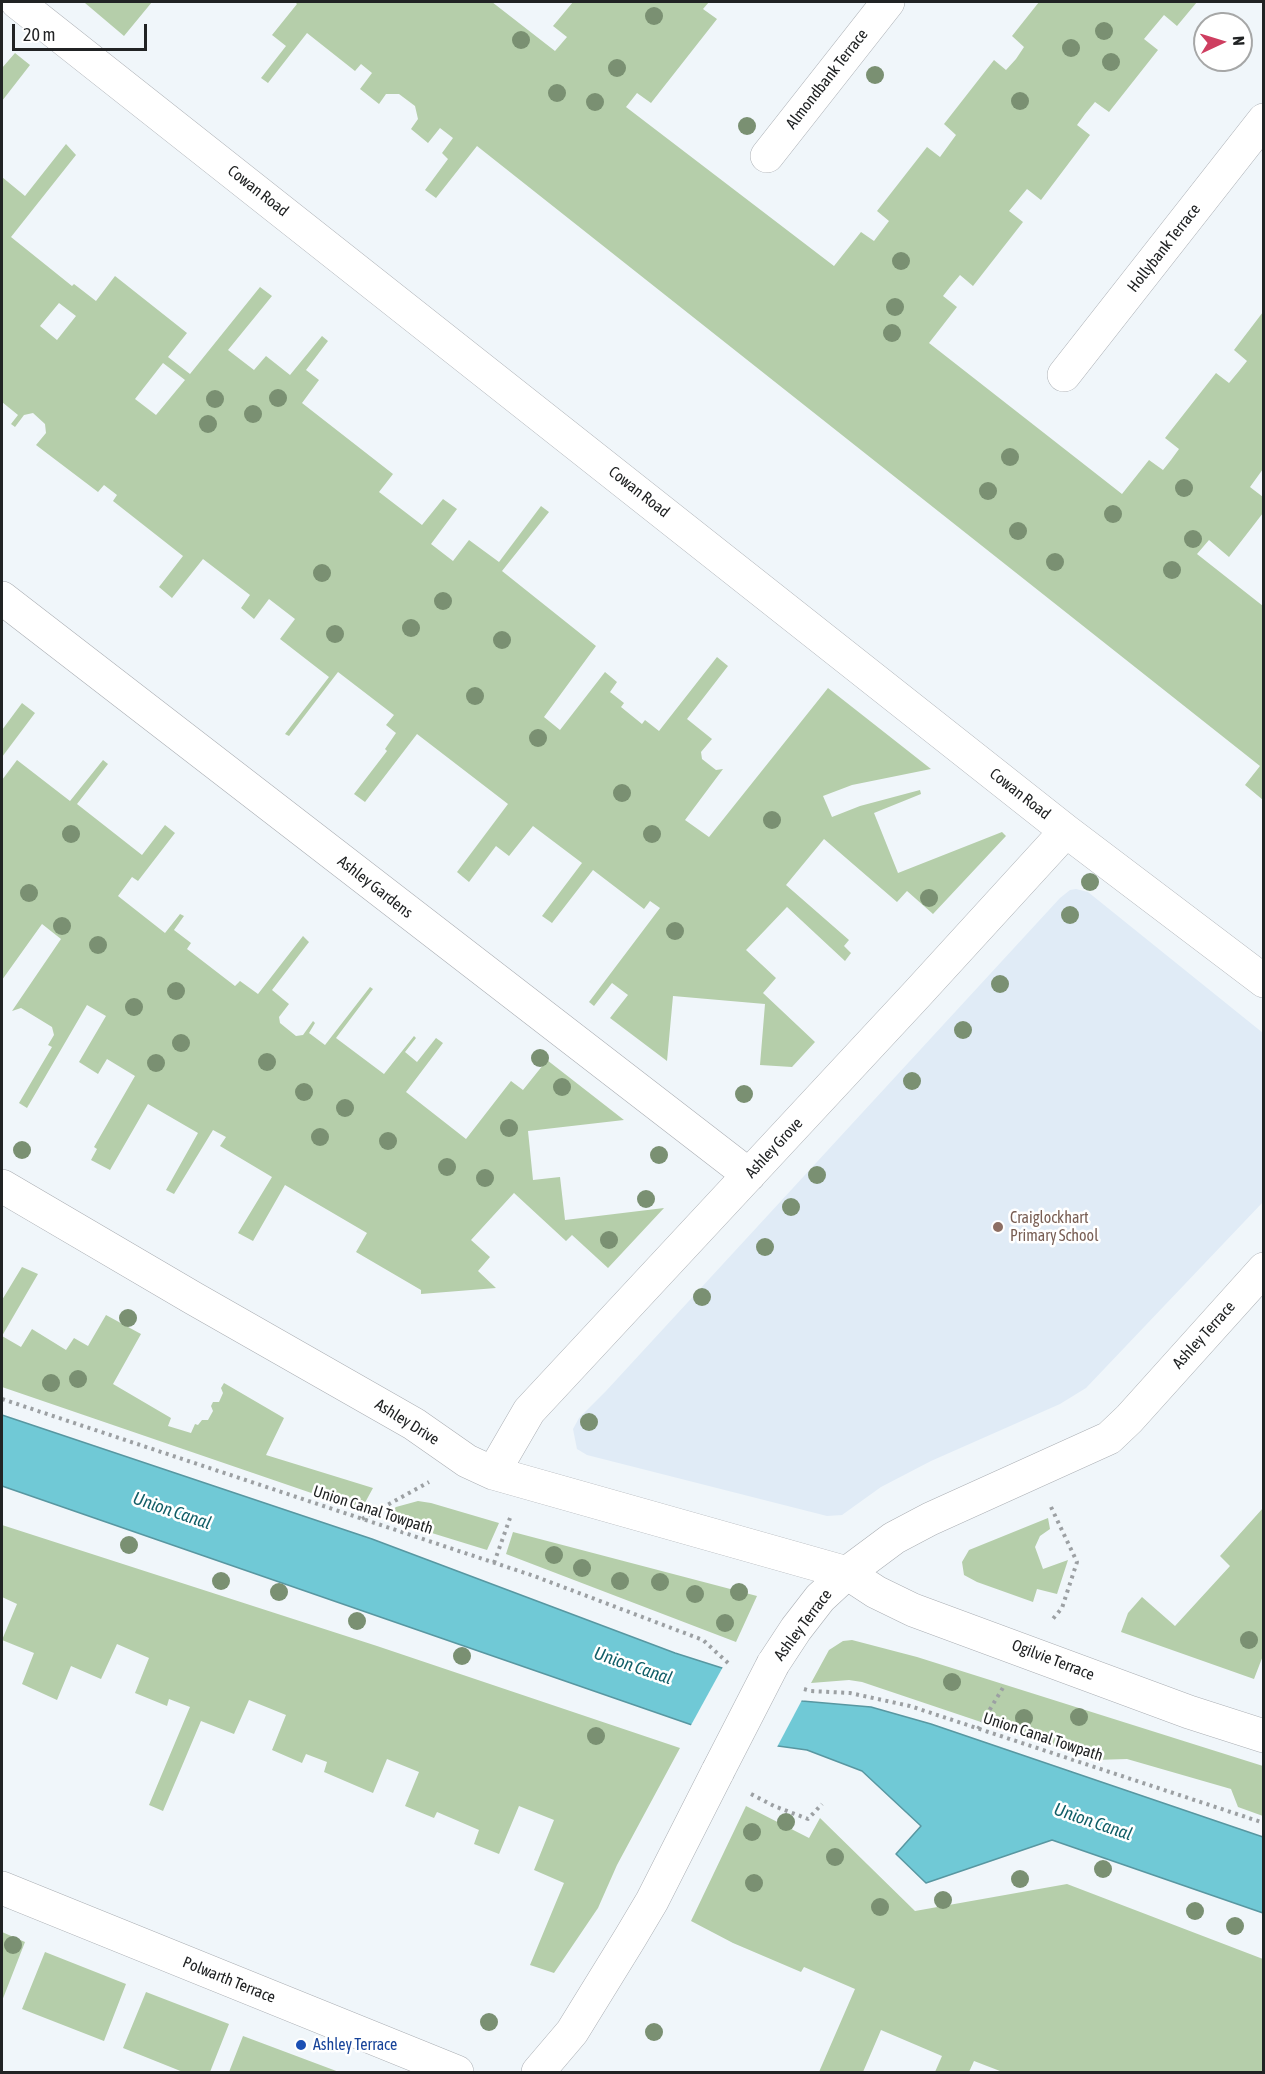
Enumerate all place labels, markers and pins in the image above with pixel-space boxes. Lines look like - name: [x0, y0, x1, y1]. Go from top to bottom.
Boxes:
- place label: Craiglockhart Primary School: [1010, 1208, 1098, 1246]
- marker: Craiglockhart Primary School: [991, 1220, 1005, 1234]
- place label: Ashley Terrace: [313, 2035, 397, 2055]
- marker: Ashley Terrace: [294, 2038, 308, 2052]

